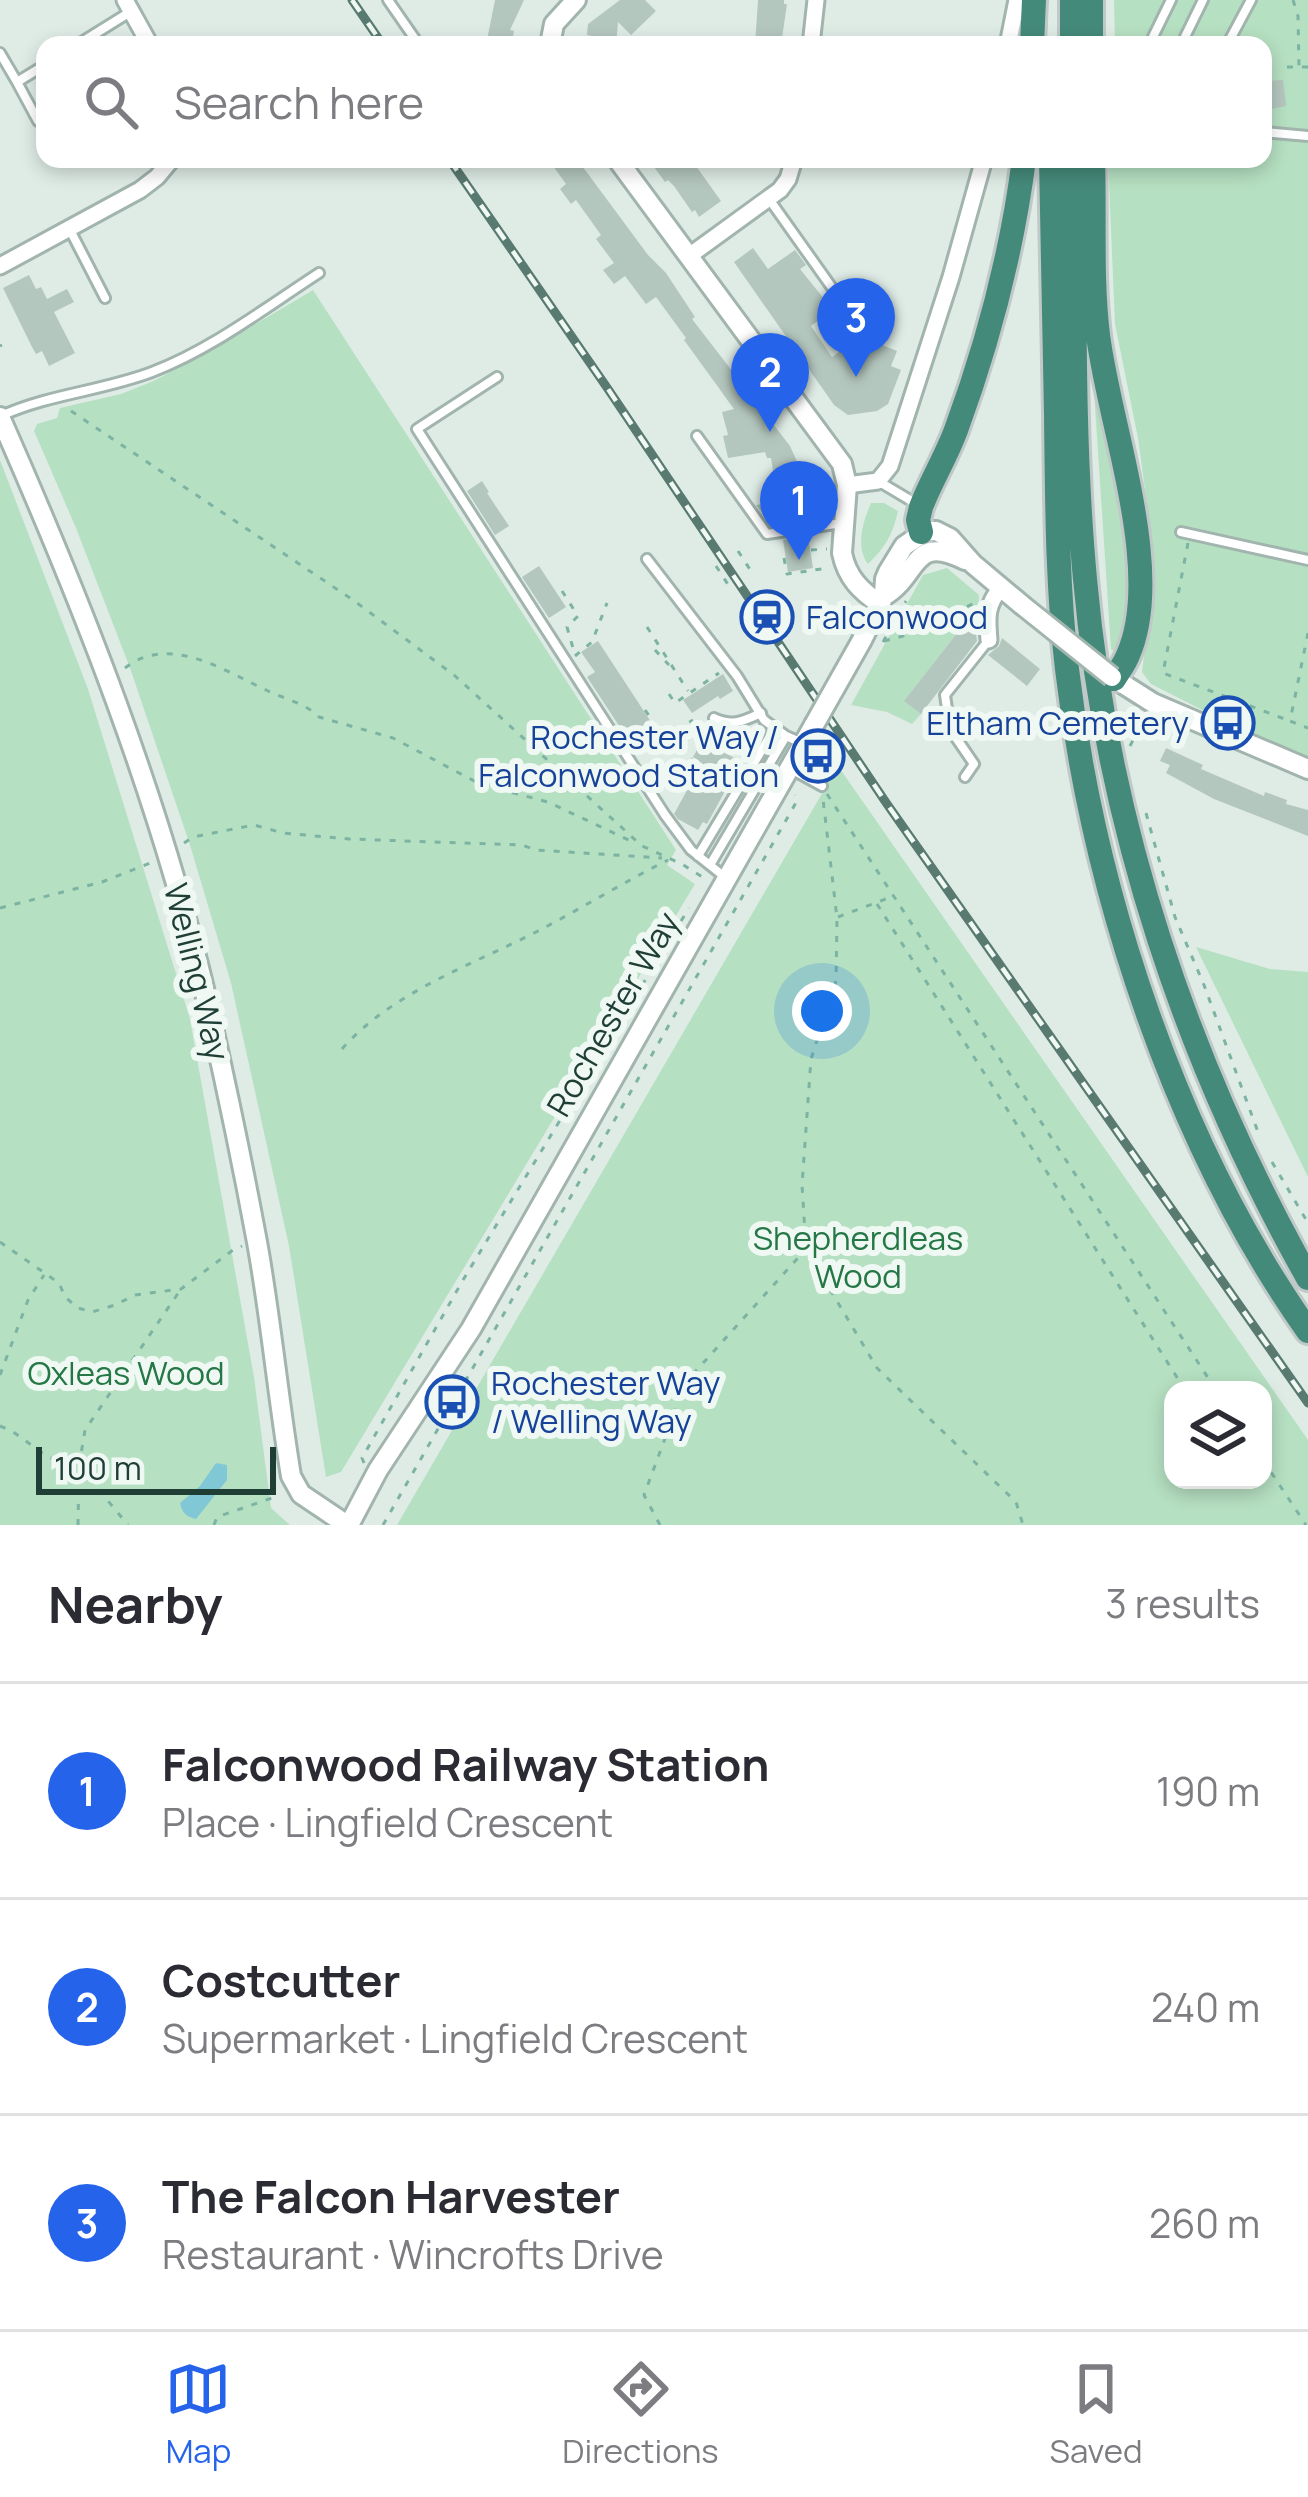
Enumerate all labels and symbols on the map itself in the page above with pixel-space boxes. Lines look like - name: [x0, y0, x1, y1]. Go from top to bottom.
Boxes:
- pin: 3: [817, 278, 895, 377]
- pin: 2: [731, 333, 809, 432]
- pin: 1: [760, 461, 838, 560]
- station icon: Falconwood: [739, 589, 795, 645]
- place label: Falconwood: [806, 594, 988, 639]
- bus stop icon: Eltham Cemetery: [1200, 695, 1256, 751]
- place label: Eltham Cemetery: [926, 700, 1189, 745]
- place label: Rochester Way / Falconwood Station: [478, 714, 779, 797]
- bus stop icon: Rochester Way / Falconwood Station: [790, 728, 846, 784]
- street label: Welling Way: [154, 879, 241, 1065]
- street label: Rochester Way: [536, 903, 689, 1124]
- your location: [792, 981, 852, 1041]
- park label: Shepherdleas Wood: [753, 1215, 963, 1298]
- park label: Oxleas Wood: [27, 1350, 225, 1395]
- place label: Rochester Way / Welling Way: [491, 1360, 720, 1443]
- bus stop icon: Rochester Way / Welling Way: [424, 1374, 480, 1430]
- scale bar: [36, 1441, 276, 1494]

